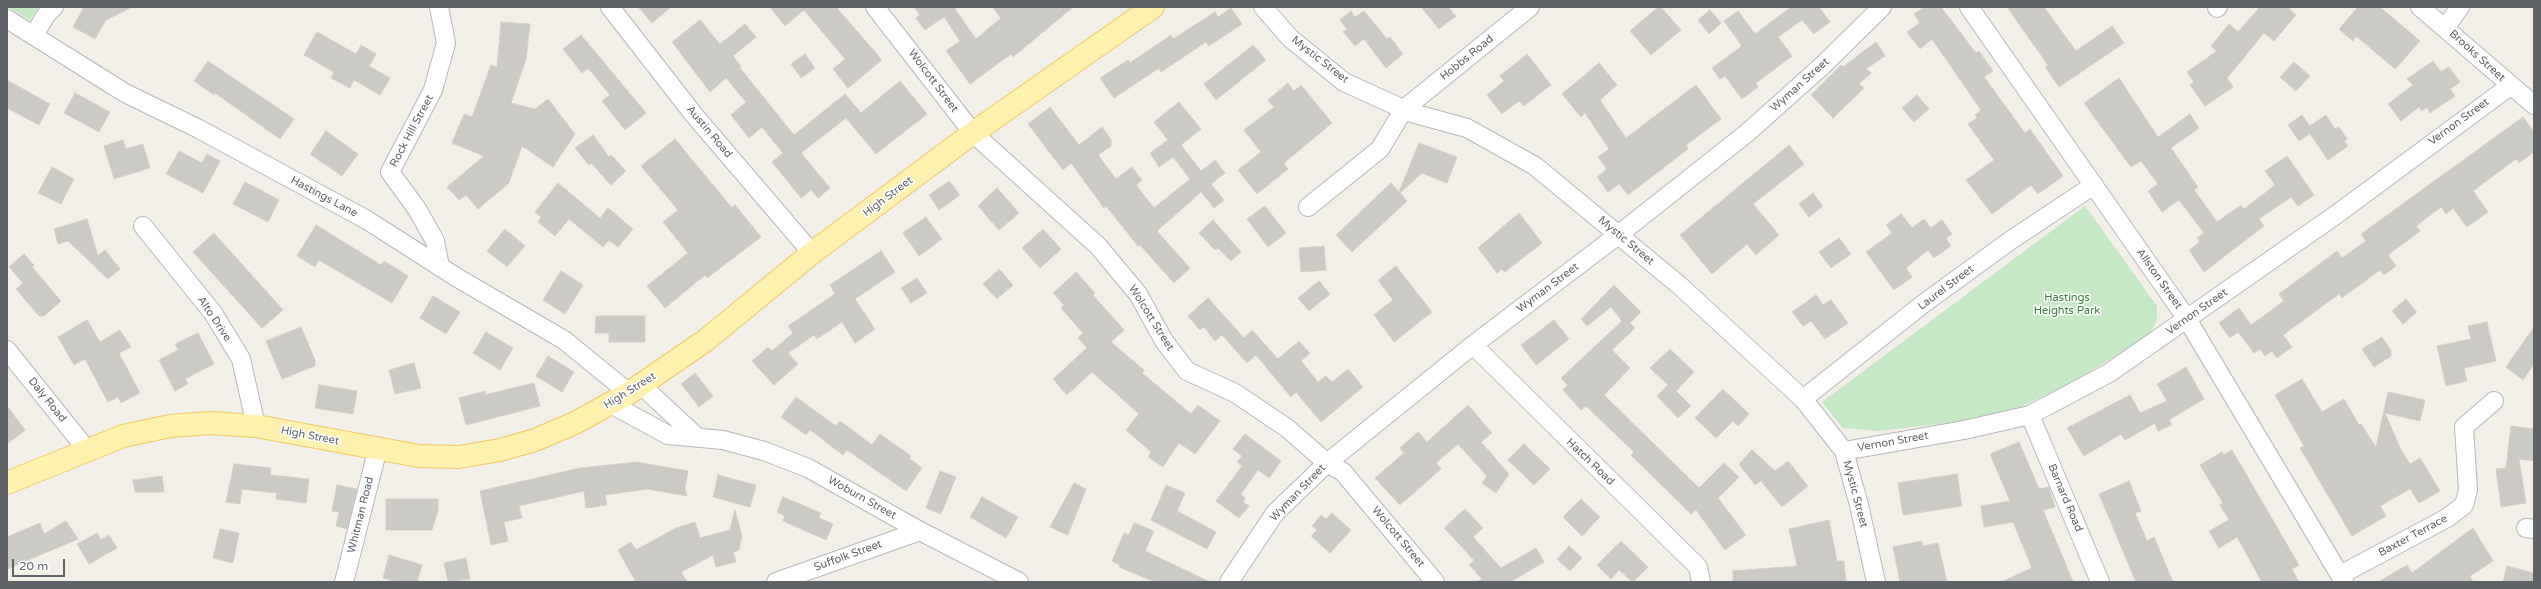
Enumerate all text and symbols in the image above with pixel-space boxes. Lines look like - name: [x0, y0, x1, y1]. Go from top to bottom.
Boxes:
- street label: Brooks Street: [2446, 28, 2508, 84]
- street label: Hobbs Road: [1438, 33, 1496, 83]
- street label: Mystic Street: [1289, 34, 1351, 86]
- street label: Wolcott Street: [905, 47, 961, 115]
- street label: Wyman Street: [1768, 55, 1832, 115]
- street label: Rock Hill Street: [387, 93, 437, 169]
- street label: Vernon Street: [2426, 96, 2492, 148]
- street label: Austin Road: [683, 103, 735, 161]
- street label: Hastings Lane: [288, 174, 360, 220]
- street label: High Street: [861, 174, 915, 220]
- street label: Mystic Street: [1595, 214, 1657, 268]
- street label: Allston Street: [2133, 246, 2185, 312]
- street label: Wyman Street: [1514, 260, 1582, 316]
- street label: Laurel Street: [1915, 263, 1977, 313]
- street label: Wolcott Street: [1125, 283, 1177, 353]
- street label: Vernon Street: [2164, 286, 2230, 338]
- park label: Hastings Heights Park: [2034, 291, 2100, 317]
- street label: Alto Drive: [194, 294, 234, 344]
- street label: High Street: [602, 370, 658, 412]
- street label: Daly Road: [25, 375, 69, 425]
- street label: High Street: [280, 424, 340, 448]
- street label: Vernon Street: [1856, 429, 1930, 455]
- street label: Hatch Road: [1563, 436, 1617, 488]
- street label: Mystic Street: [1840, 459, 1870, 529]
- street label: Wyman Street: [1267, 462, 1329, 524]
- street label: Barnard Road: [2045, 462, 2085, 534]
- street label: Woburn Street: [825, 474, 899, 522]
- street label: Whitman Road: [345, 475, 377, 555]
- street label: Wolcott Street: [1369, 504, 1427, 570]
- street label: Baxter Terrace: [2376, 512, 2450, 560]
- street label: Suffolk Street: [812, 538, 884, 574]
- scale bar: [14, 551, 67, 577]
- text: 20 m: [19, 559, 48, 573]

